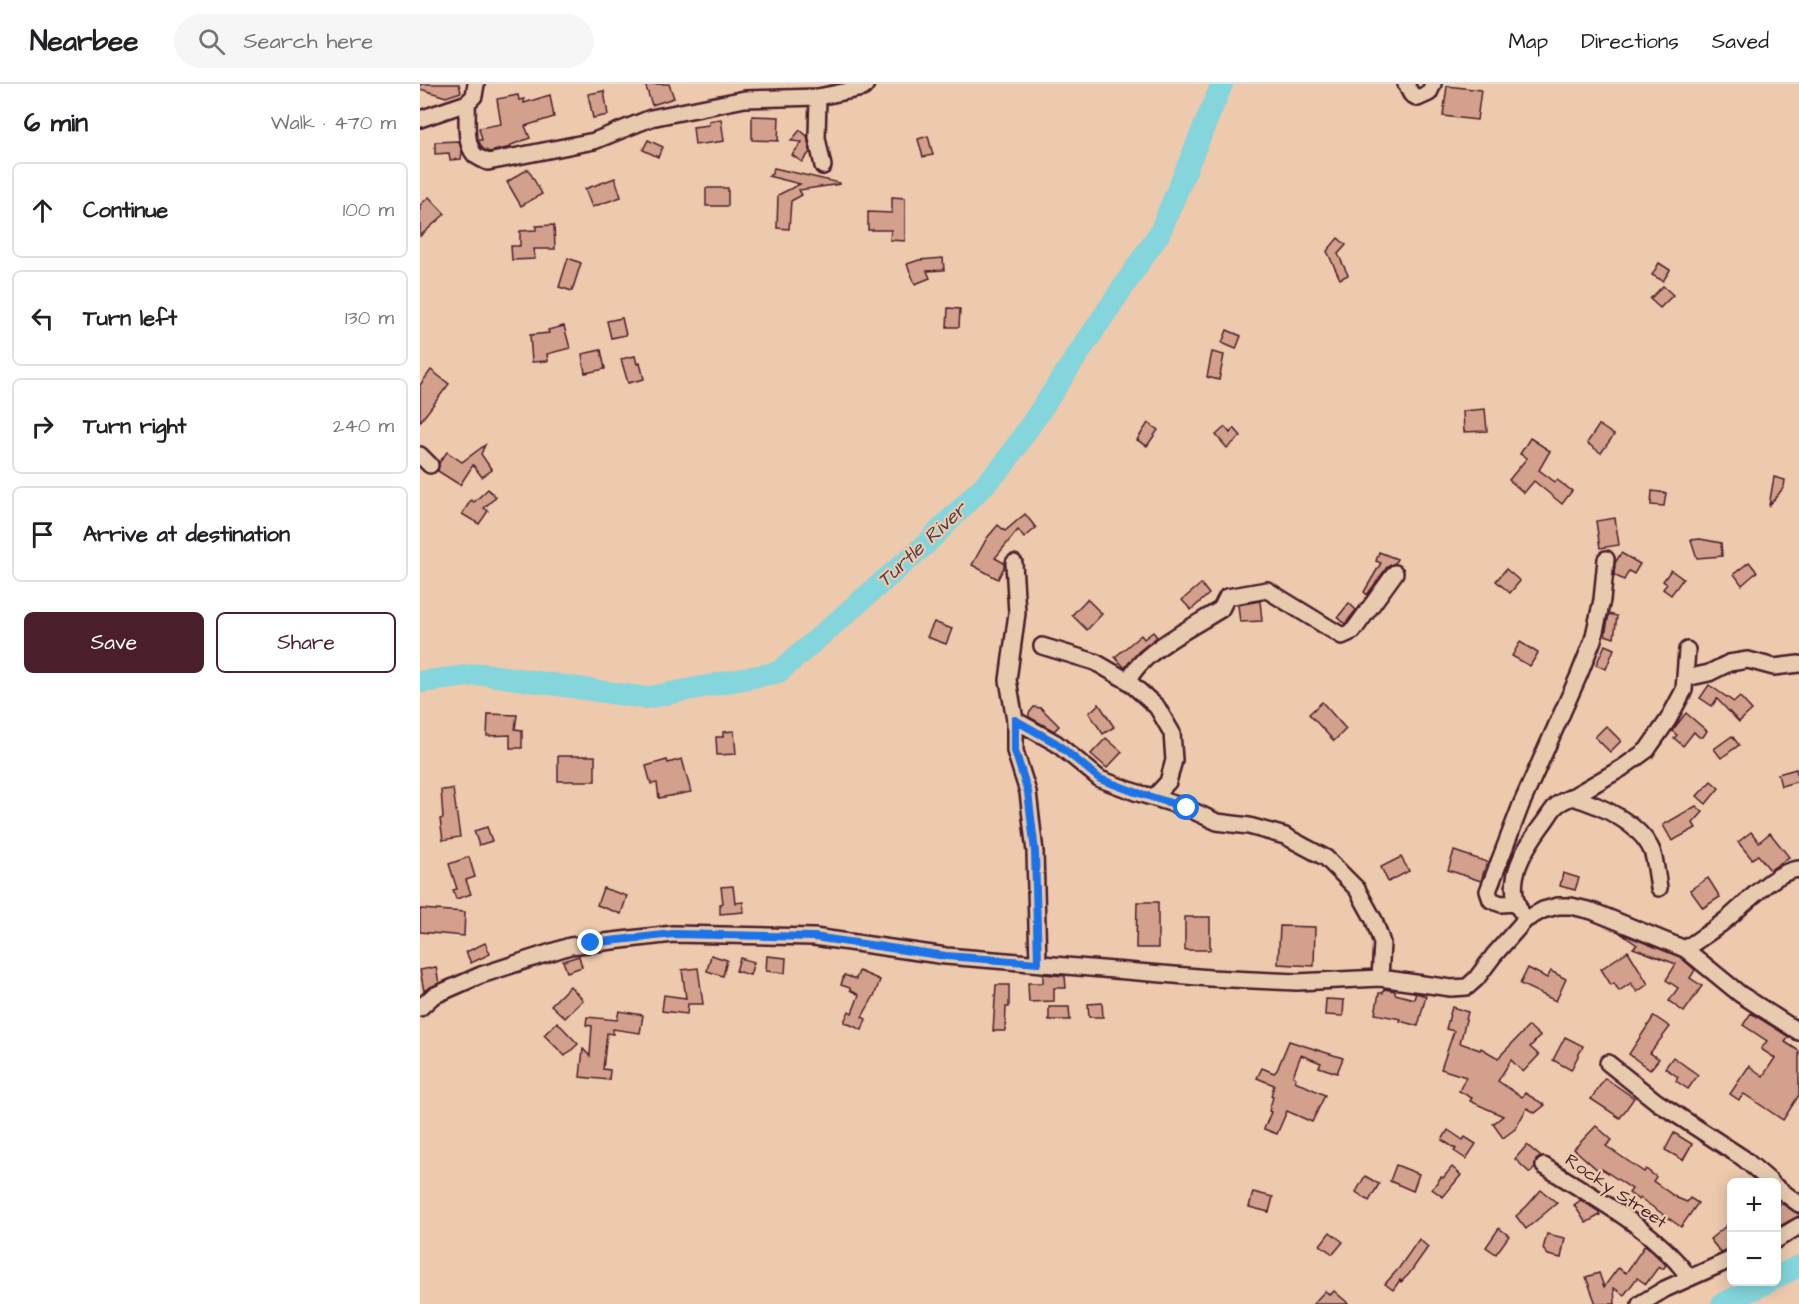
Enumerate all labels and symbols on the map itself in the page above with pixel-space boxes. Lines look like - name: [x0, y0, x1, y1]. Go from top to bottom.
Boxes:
- water label: Turtle River: [871, 495, 974, 594]
- route start: [1173, 794, 1199, 820]
- route end: [577, 929, 603, 955]
- street label: Rocky Street: [1560, 1148, 1673, 1236]

